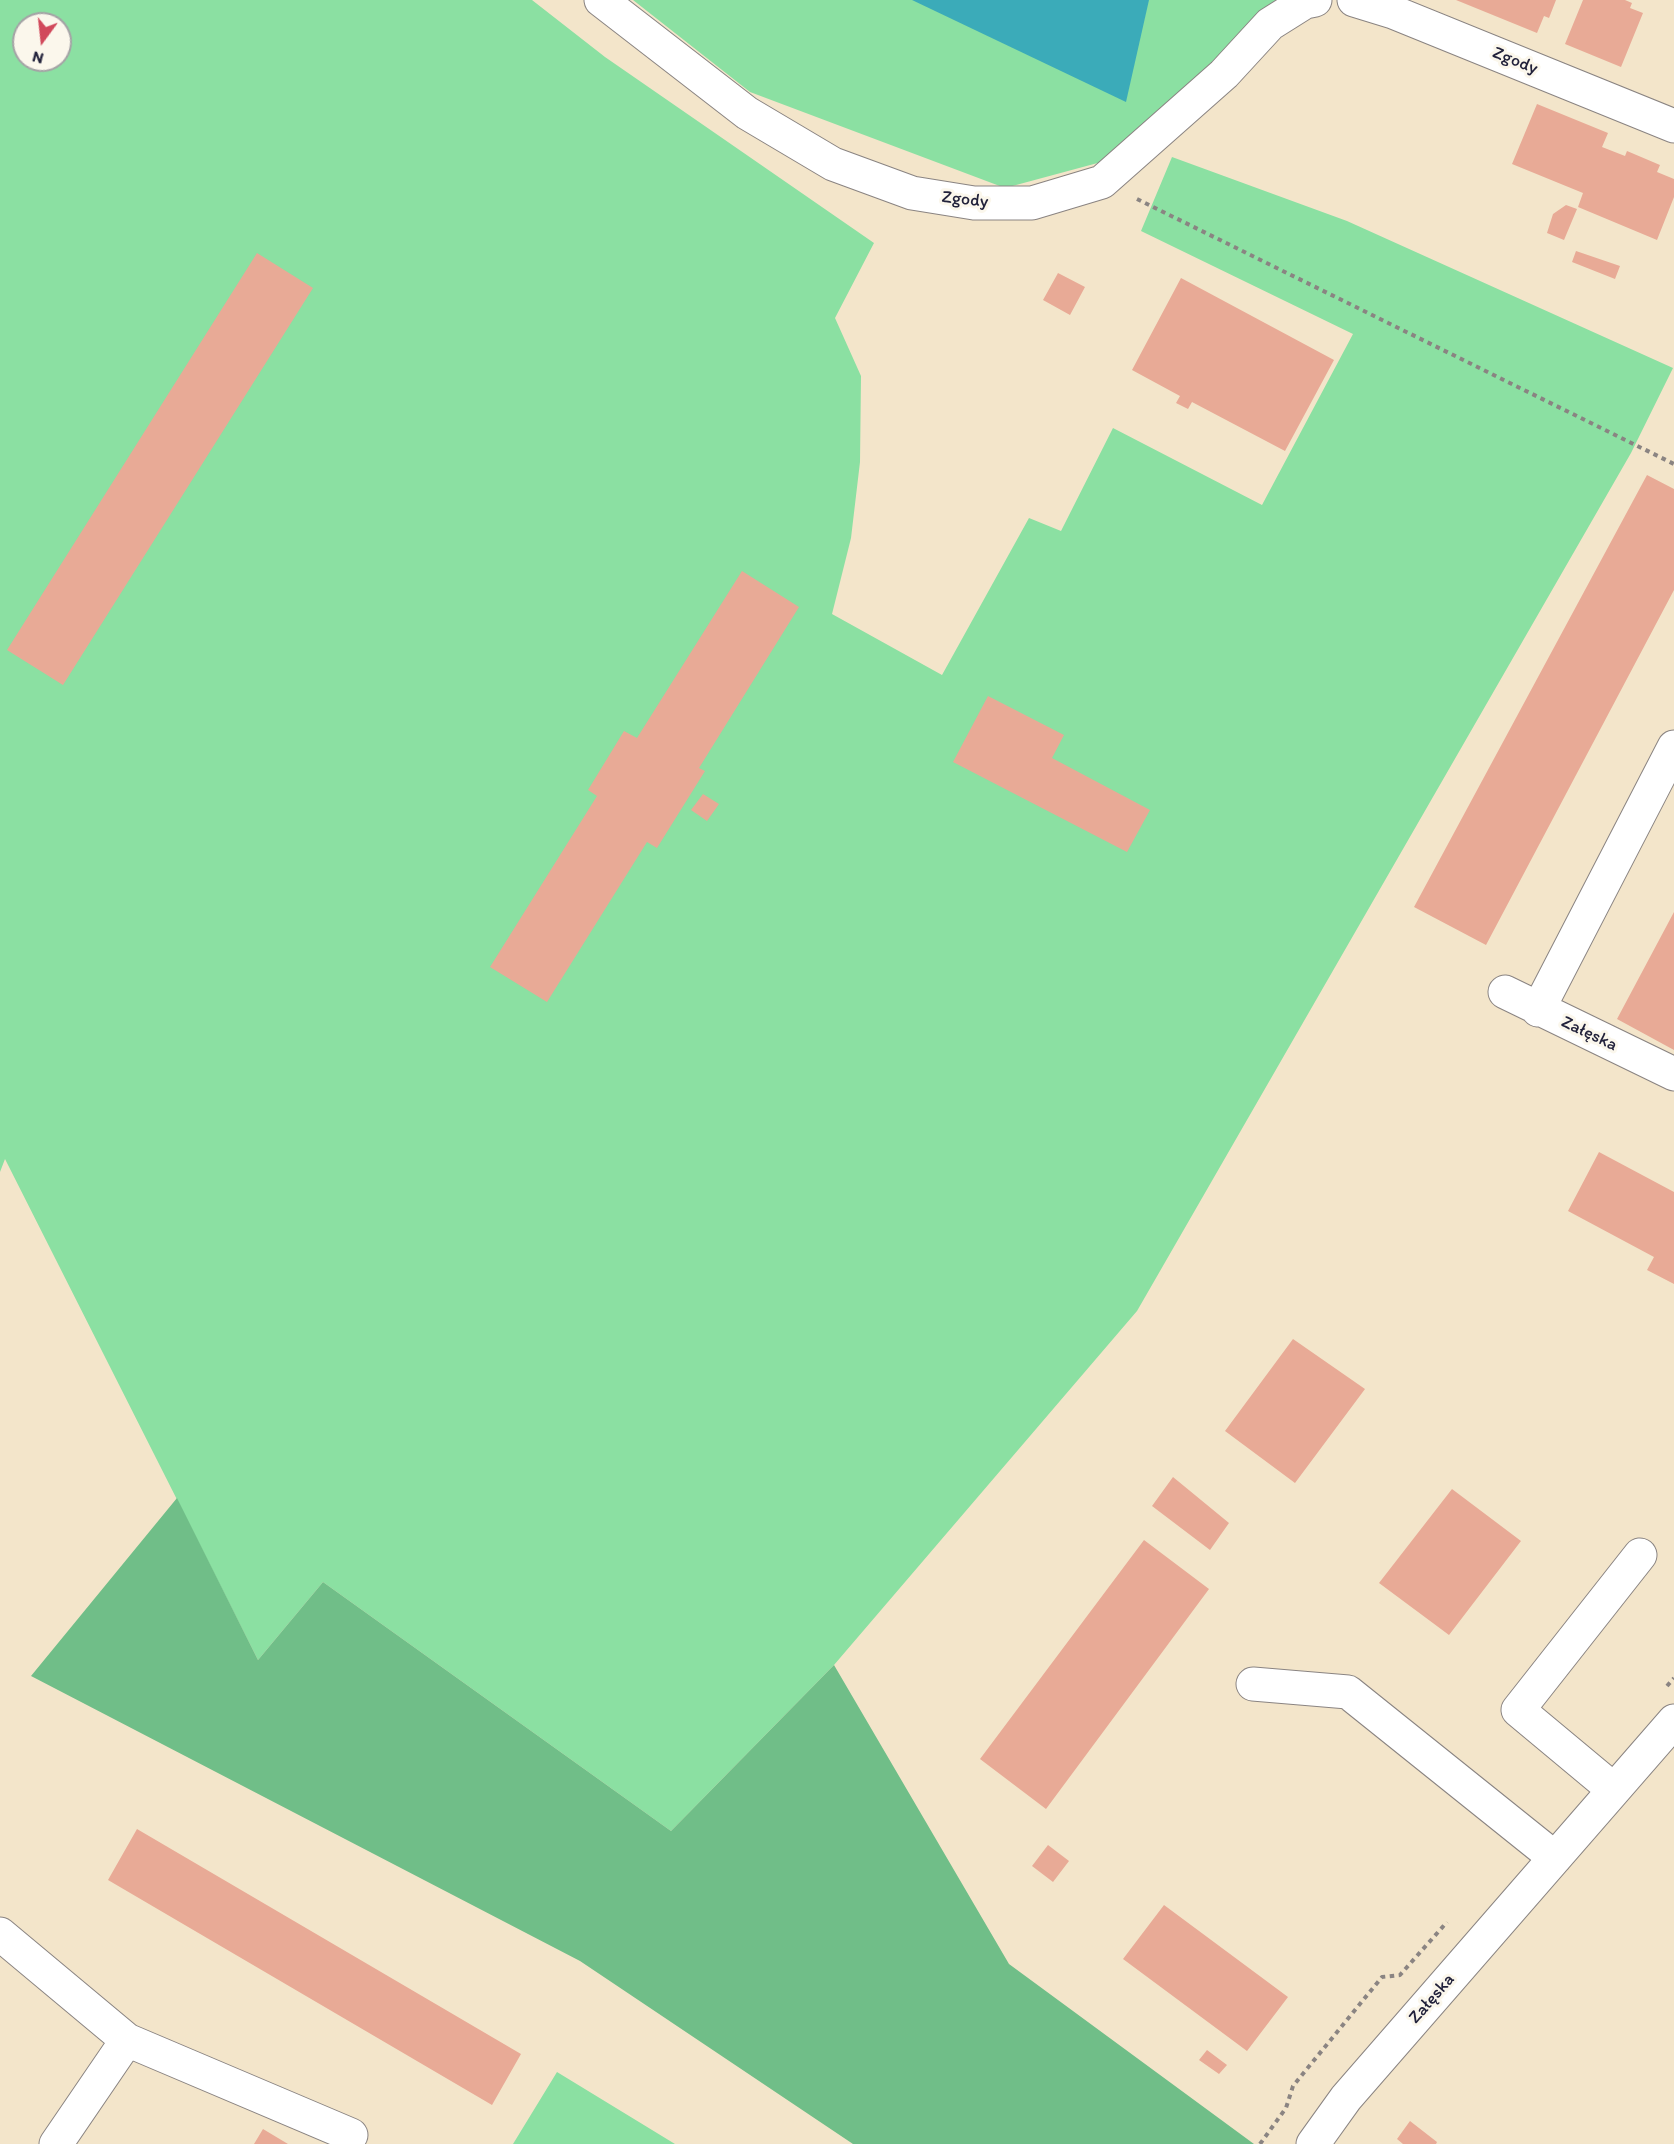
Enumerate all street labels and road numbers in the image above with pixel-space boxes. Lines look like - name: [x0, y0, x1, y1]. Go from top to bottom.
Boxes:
- street label: Zgody: [1489, 42, 1541, 80]
- street label: Zgody: [941, 187, 989, 213]
- street label: Załęska: [1558, 1012, 1620, 1056]
- street label: Załęska: [1404, 1969, 1460, 2029]

